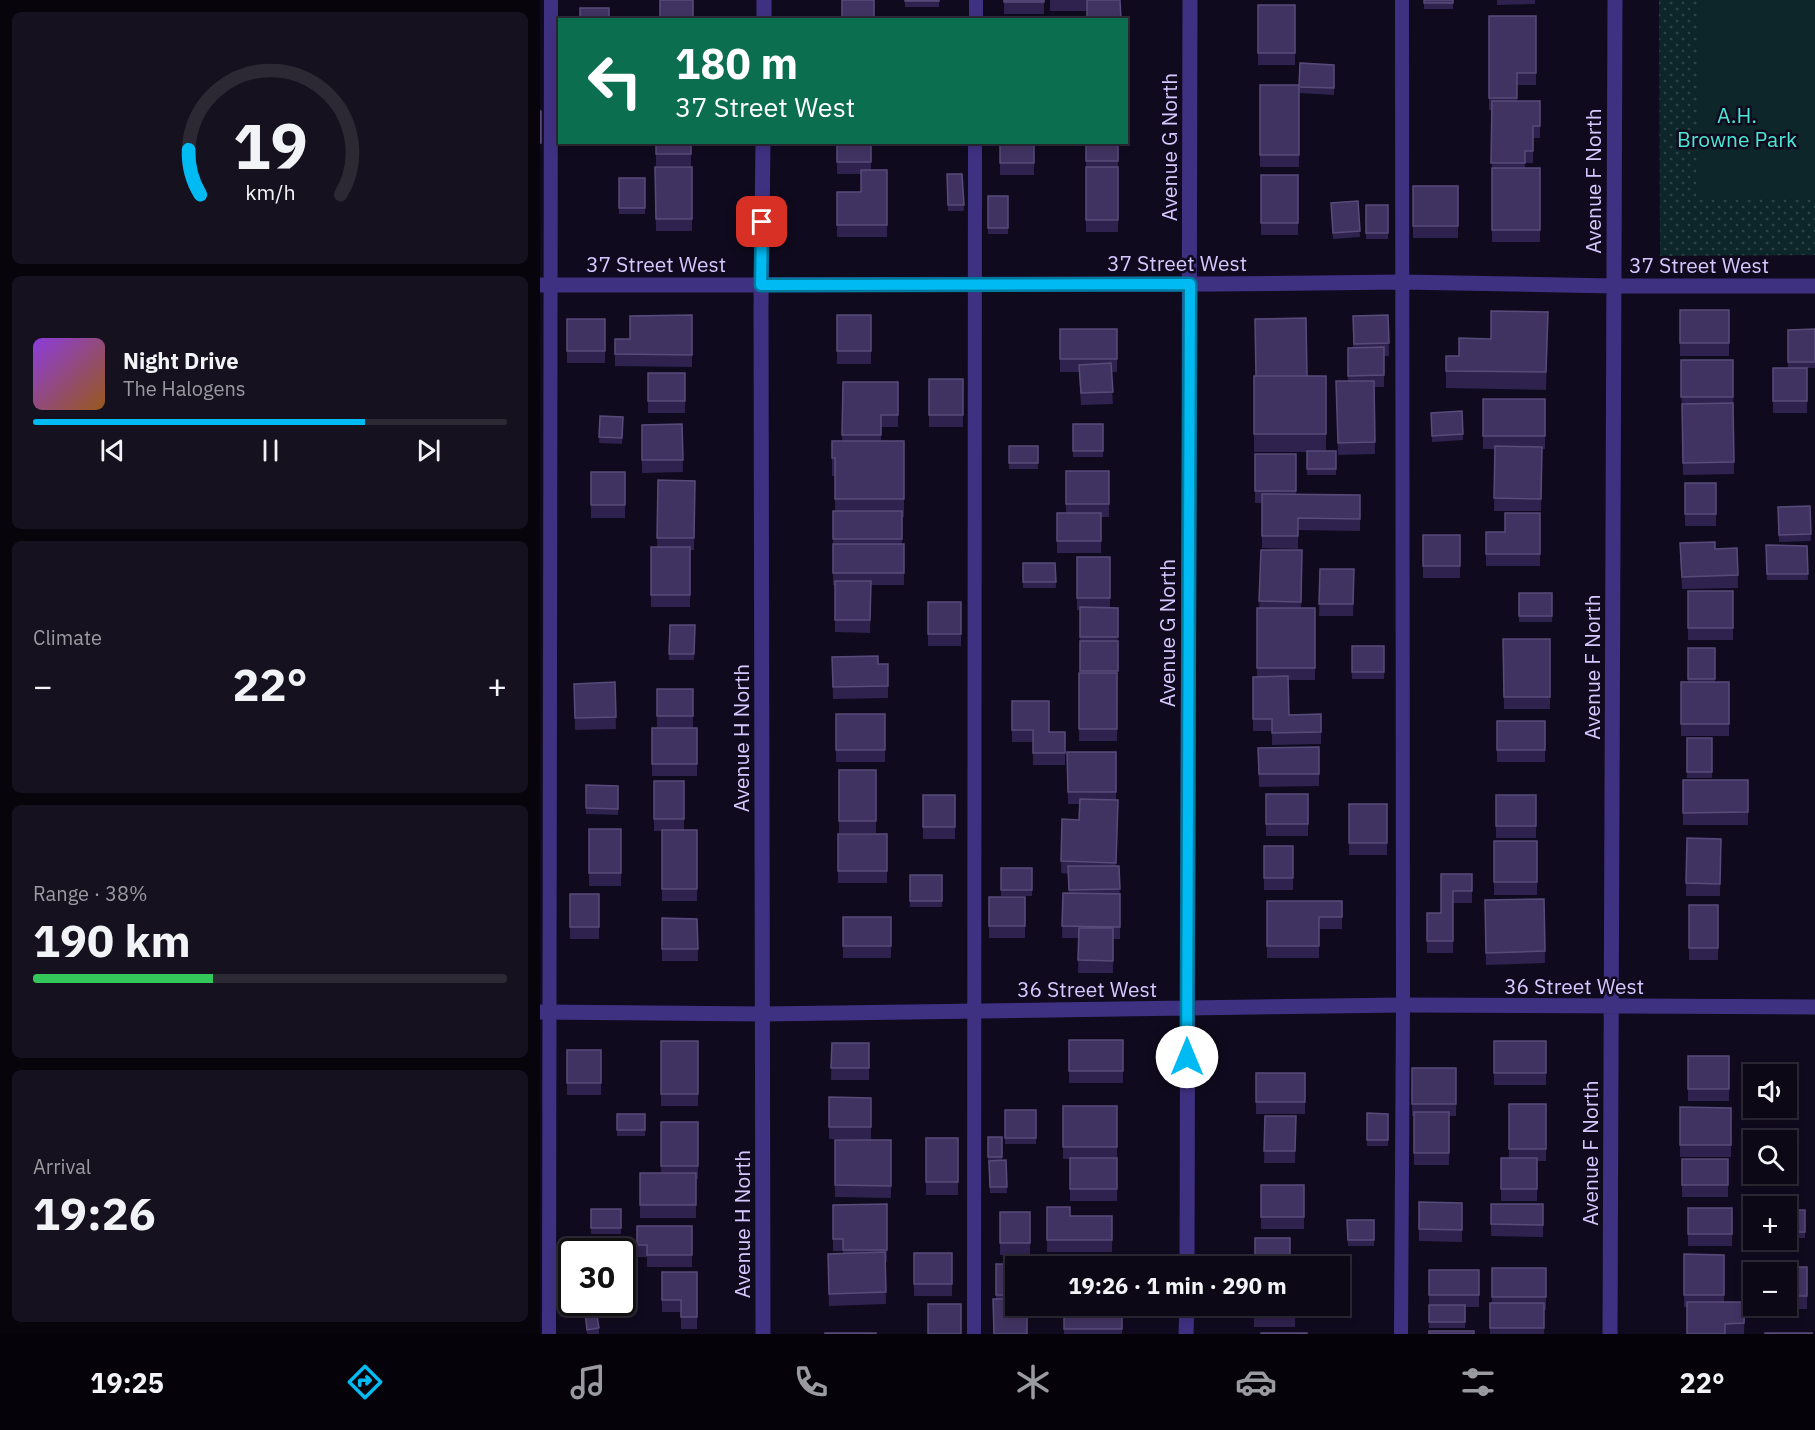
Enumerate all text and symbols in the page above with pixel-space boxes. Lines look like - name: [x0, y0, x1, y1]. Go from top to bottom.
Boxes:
- text: 180 m: [675, 36, 798, 91]
- icon: left: [576, 42, 654, 120]
- street label: Avenue G North: [1155, 73, 1183, 221]
- text: 37 Street West: [675, 89, 855, 124]
- park label: A.H. Browne Park: [1677, 101, 1797, 153]
- text: 19: [233, 105, 307, 186]
- street label: Avenue F North: [1579, 108, 1607, 254]
- text: km/h: [245, 179, 295, 207]
- pin: [736, 196, 787, 247]
- icon: arrive: [745, 205, 778, 238]
- street label: 37 Street West: [1107, 249, 1247, 277]
- street label: 37 Street West: [586, 250, 726, 278]
- street label: 37 Street West: [1629, 251, 1769, 279]
- text: Night Drive: [123, 346, 239, 375]
- text: The Halogens: [123, 375, 245, 402]
- icon: previous: [96, 434, 129, 467]
- icon: pause: [254, 434, 287, 467]
- icon: next: [412, 434, 445, 467]
- street label: Avenue G North: [1153, 559, 1181, 707]
- street label: Avenue F North: [1578, 594, 1606, 740]
- text: Climate: [33, 624, 102, 651]
- text: 22°: [232, 655, 308, 713]
- text: −: [33, 664, 53, 707]
- text: +: [487, 664, 507, 707]
- street label: Avenue H North: [727, 664, 755, 812]
- text: Range · 38%: [33, 880, 148, 907]
- text: 190 km: [33, 911, 191, 969]
- street label: 36 Street West: [1504, 972, 1644, 1000]
- street label: 36 Street West: [1017, 975, 1157, 1003]
- position arrow: [1155, 1025, 1219, 1089]
- map controls: [1743, 1064, 1797, 1316]
- button: sound: [1743, 1064, 1797, 1118]
- street label: Avenue F North: [1576, 1080, 1604, 1226]
- button: search: [1743, 1130, 1797, 1184]
- street label: Avenue H North: [728, 1150, 756, 1298]
- text: Arrival: [33, 1153, 91, 1180]
- text: 19:26: [33, 1184, 156, 1242]
- button: +: [1743, 1196, 1797, 1250]
- speed limit sign: 30: [558, 1238, 636, 1316]
- button: −: [1743, 1262, 1797, 1316]
- text: 19:26 · 1 min · 290 m: [1068, 1271, 1287, 1300]
- icon: directions: [344, 1361, 386, 1403]
- icon: music: [567, 1361, 609, 1403]
- icon: phone: [790, 1361, 832, 1403]
- icon: climate: [1012, 1361, 1054, 1403]
- icon: car: [1235, 1361, 1277, 1403]
- icon: filters: [1457, 1361, 1499, 1403]
- text: 19:25: [90, 1365, 164, 1400]
- text: 22°: [1680, 1365, 1725, 1400]

